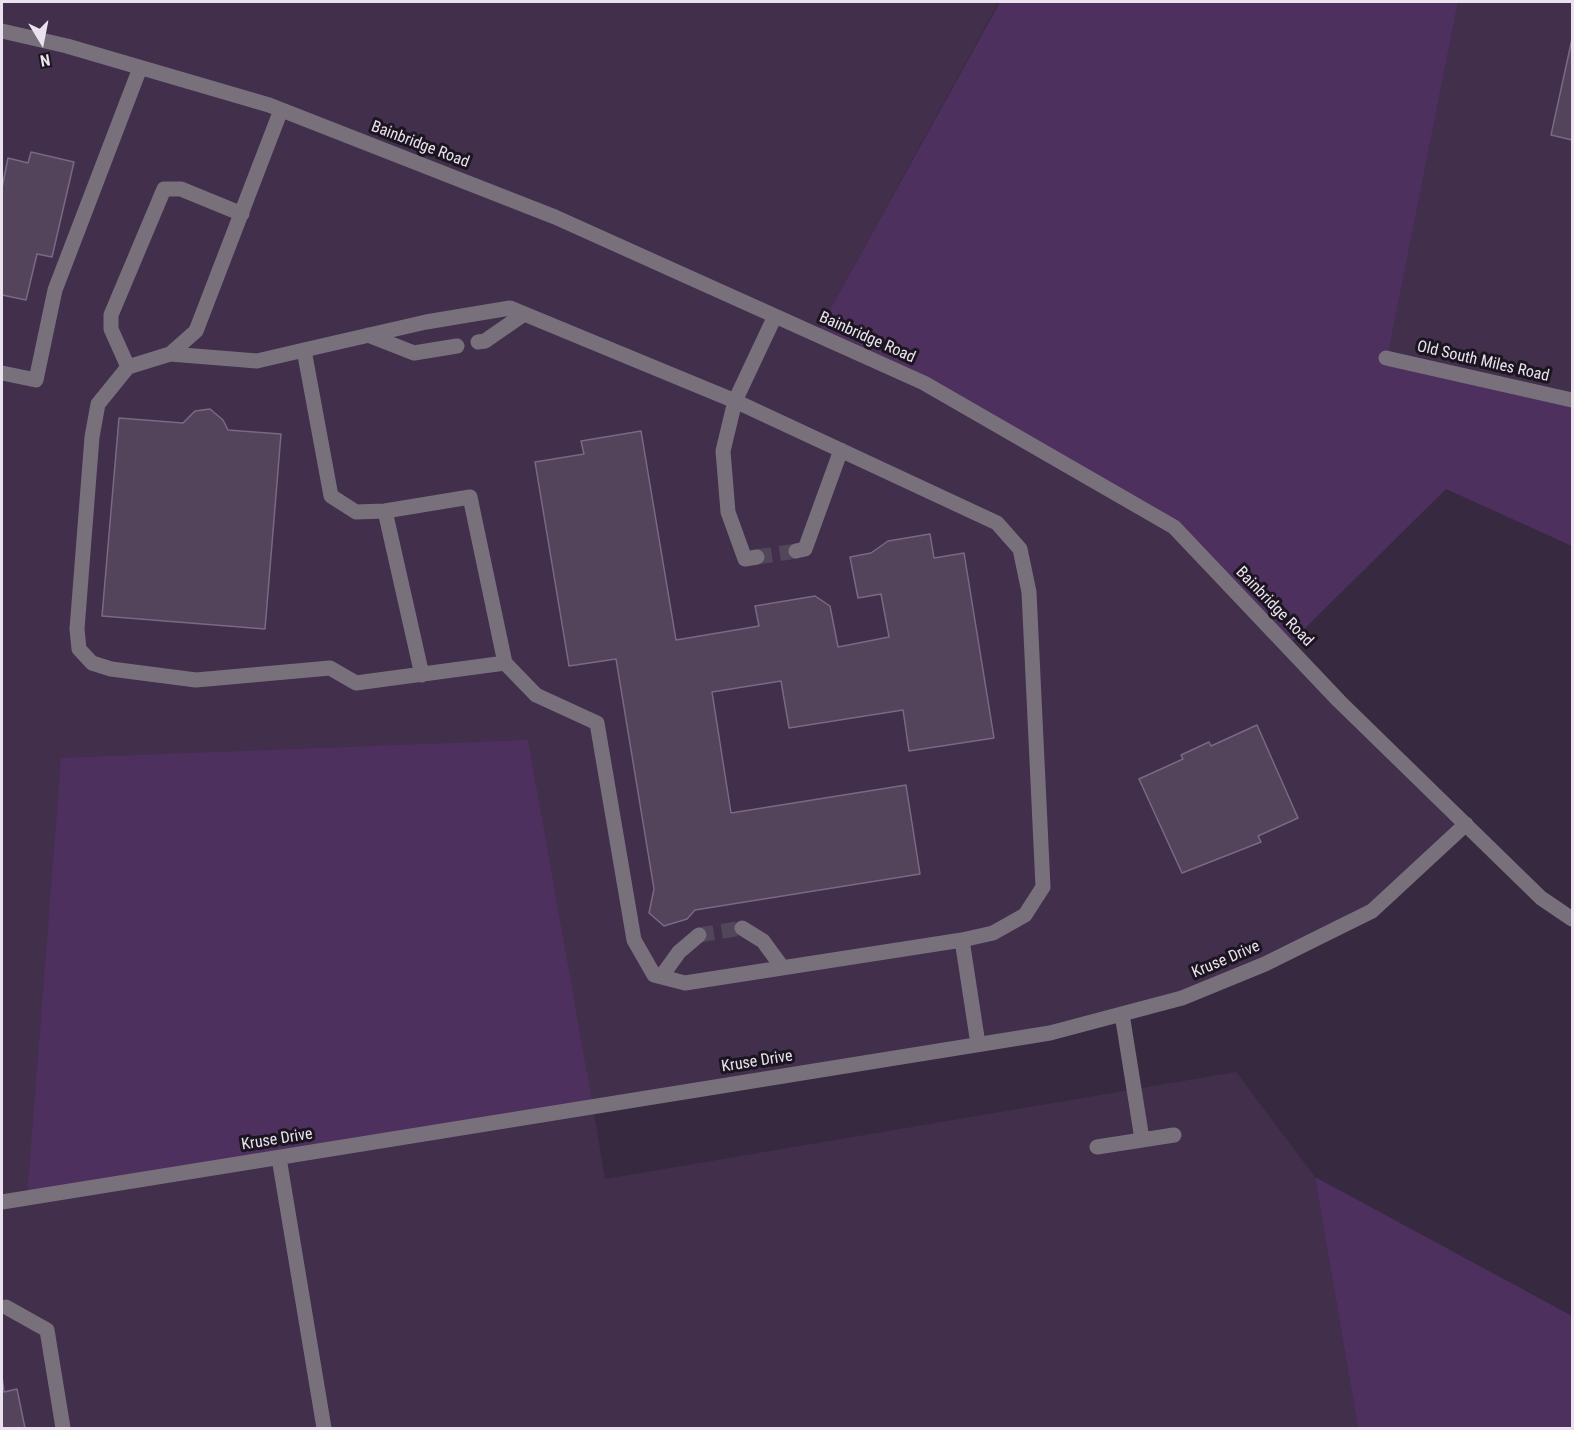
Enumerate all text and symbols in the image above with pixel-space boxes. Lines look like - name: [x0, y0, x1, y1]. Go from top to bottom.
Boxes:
- north arrow: [12, 12, 72, 72]
- text: N: [39, 50, 52, 70]
- street label: Bainbridge Road: [368, 118, 472, 172]
- street label: Bainbridge Road: [816, 308, 918, 368]
- street label: Old South Miles Road: [1415, 337, 1551, 387]
- street label: Bainbridge Road: [1231, 563, 1317, 651]
- street label: Kruse Drive: [1189, 937, 1263, 983]
- street label: Kruse Drive: [720, 1047, 794, 1077]
- street label: Kruse Drive: [240, 1125, 314, 1155]

